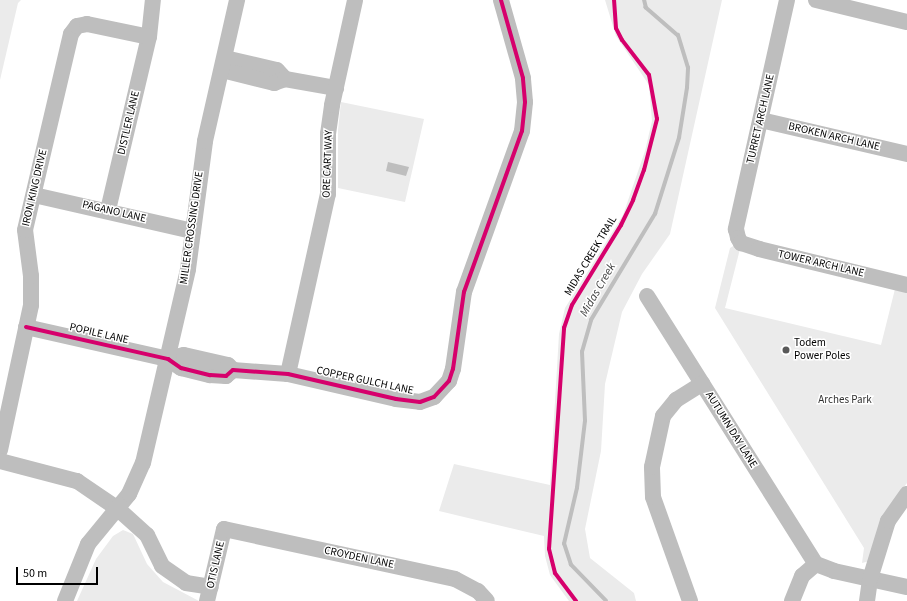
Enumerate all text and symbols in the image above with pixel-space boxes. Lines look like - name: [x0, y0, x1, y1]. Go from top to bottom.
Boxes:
- street label: TURRET ARCH LANE: [744, 73, 778, 165]
- street label: DISTLER LANE: [115, 90, 143, 156]
- street label: BROKEN ARCH LANE: [787, 120, 881, 154]
- street label: ORE CART WAY: [320, 130, 336, 198]
- street label: IRON KING DRIVE: [20, 148, 50, 228]
- street label: MILLER CROSSING DRIVE: [178, 171, 206, 285]
- street label: PAGANO LANE: [81, 198, 147, 226]
- street label: MIDAS CREEK TRAIL: [562, 214, 620, 298]
- street label: TOWER ARCH LANE: [777, 248, 865, 280]
- water label: Midas Creek: [577, 261, 619, 319]
- street label: POPILE LANE: [68, 321, 130, 347]
- place label: Todem Power Poles: [794, 337, 850, 363]
- marker: Todem Power Poles: [781, 345, 791, 355]
- street label: COPPER GULCH LANE: [315, 364, 415, 398]
- street label: AUTUMN DAY LANE: [702, 389, 760, 471]
- park label: Arches Park: [818, 393, 872, 407]
- street label: OTIS LANE: [204, 540, 228, 590]
- street label: CROYDEN LANE: [323, 544, 395, 572]
- scale bar: [18, 559, 100, 585]
- text: 50 m: [23, 565, 47, 582]

